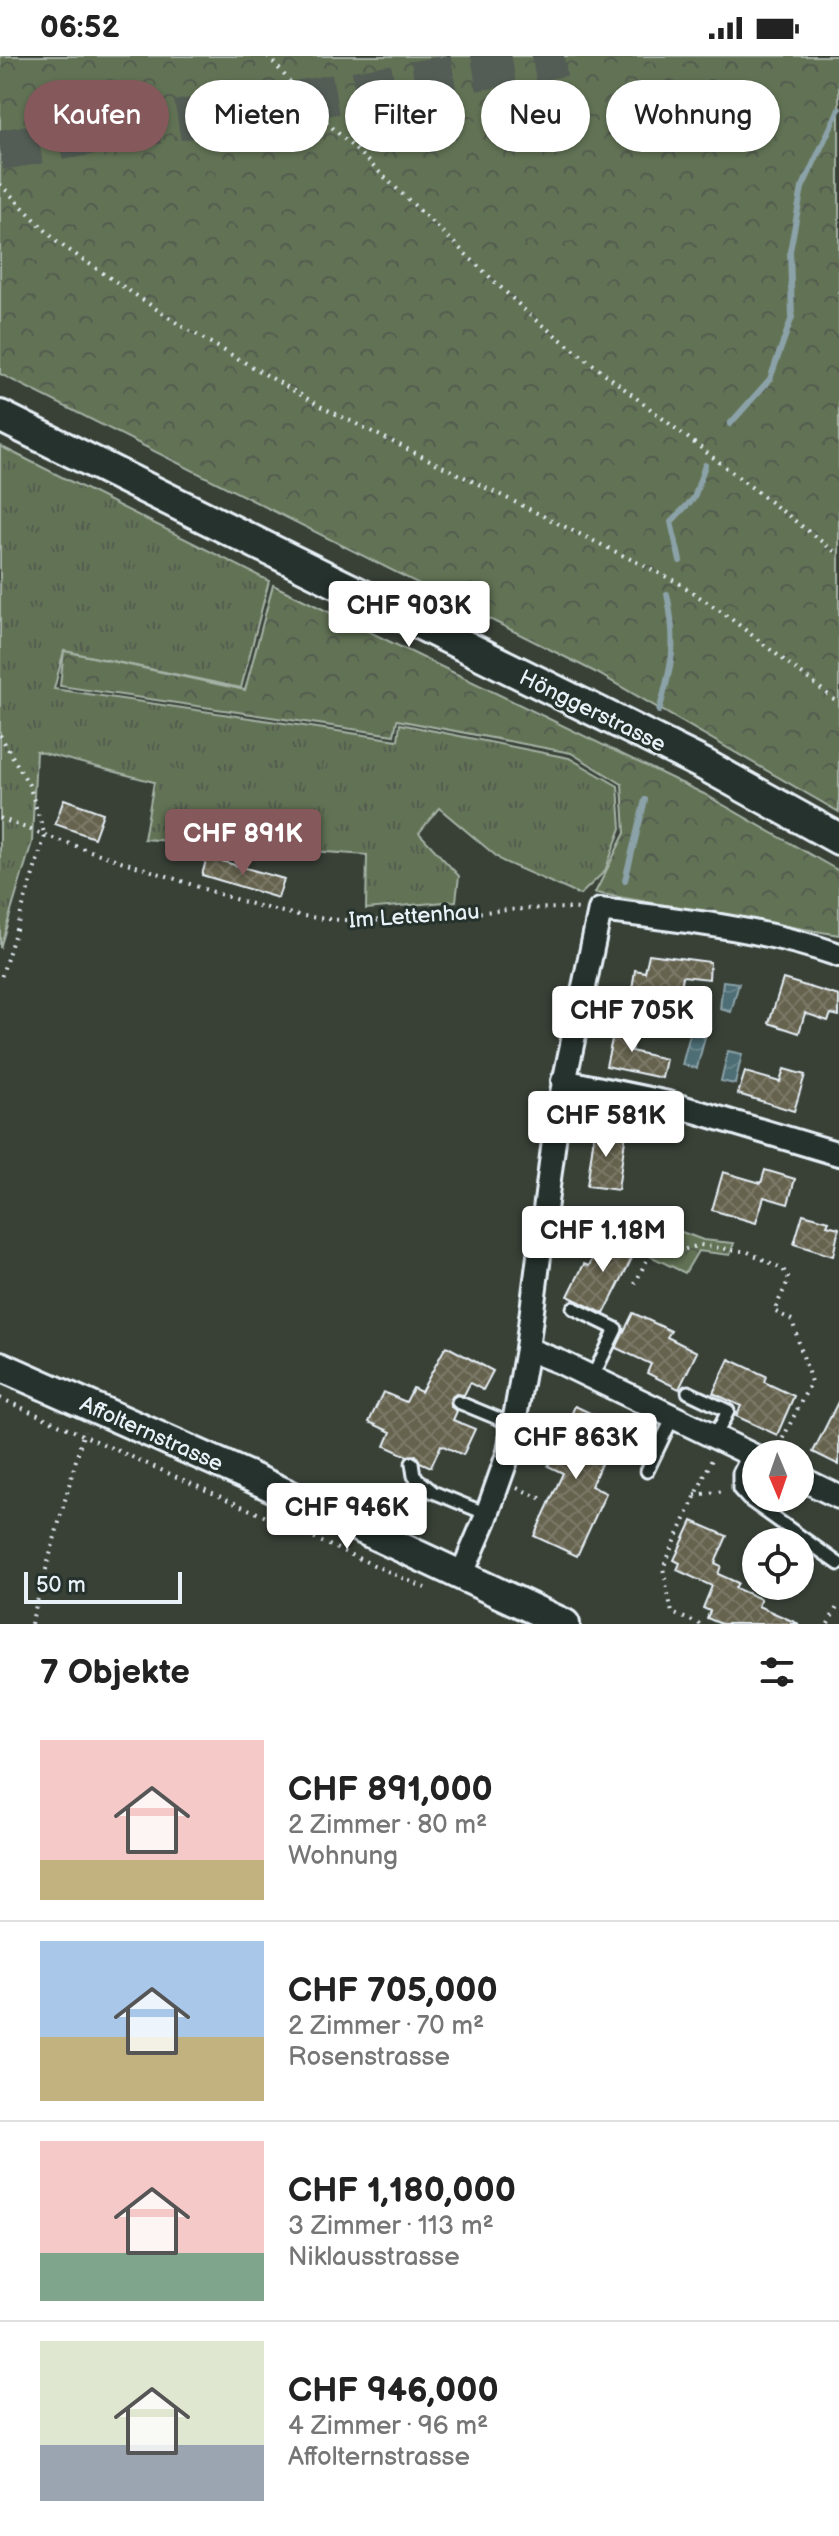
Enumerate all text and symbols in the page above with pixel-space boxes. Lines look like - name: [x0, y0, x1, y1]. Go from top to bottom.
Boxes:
- text: 06:52: [40, 10, 119, 46]
- chip: Kaufen: [24, 80, 169, 152]
- chip: Mieten: [185, 80, 329, 152]
- chip: Filter: [345, 80, 465, 152]
- chip: Neu: [481, 80, 590, 152]
- chip: Wohnung: [606, 80, 780, 152]
- pin: CHF 903K: [326, 581, 492, 649]
- text: CHF 903K: [347, 591, 471, 622]
- street label: Hönggerstrasse: [515, 664, 670, 759]
- pin: CHF 891K: [160, 809, 326, 877]
- text: CHF 891K: [183, 819, 303, 850]
- street label: Im Lettenhau: [348, 898, 480, 935]
- pin: CHF 705K: [549, 986, 715, 1054]
- text: CHF 705K: [570, 996, 694, 1027]
- pin: CHF 581K: [523, 1091, 689, 1159]
- text: CHF 581K: [546, 1101, 666, 1132]
- pin: CHF 1.18M: [511, 1206, 695, 1274]
- text: CHF 1.18M: [540, 1216, 666, 1247]
- street label: Affolternstrasse: [76, 1391, 227, 1478]
- pin: CHF 863K: [493, 1413, 659, 1481]
- text: CHF 863K: [514, 1423, 638, 1454]
- north arrow: [742, 1440, 814, 1512]
- map controls: [742, 1440, 814, 1600]
- pin: CHF 946K: [264, 1483, 430, 1551]
- text: CHF 946K: [285, 1493, 409, 1524]
- button: locate: [742, 1528, 814, 1600]
- scale bar: [24, 1568, 182, 1604]
- text: 50 m: [36, 1572, 86, 1599]
- icon: filters: [755, 1650, 799, 1694]
- text: 7 Objekte: [40, 1652, 190, 1693]
- text: CHF 891,000: [288, 1769, 493, 1810]
- icon: home: [104, 1772, 200, 1868]
- text: 2 Zimmer · 80 m²: [288, 1810, 487, 1841]
- text: Wohnung: [288, 1841, 398, 1872]
- text: CHF 705,000: [288, 1970, 498, 2011]
- icon: home: [104, 1973, 200, 2069]
- text: 2 Zimmer · 70 m²: [288, 2011, 484, 2042]
- text: Rosenstrasse: [288, 2042, 450, 2073]
- text: CHF 1,180,000: [288, 2170, 516, 2211]
- icon: home: [104, 2173, 200, 2269]
- text: 3 Zimmer · 113 m²: [288, 2211, 494, 2242]
- text: Niklausstrasse: [288, 2242, 460, 2273]
- text: CHF 946,000: [288, 2370, 499, 2411]
- icon: home: [104, 2373, 200, 2469]
- text: 4 Zimmer · 96 m²: [288, 2411, 488, 2442]
- text: Affolternstrasse: [288, 2442, 470, 2473]

